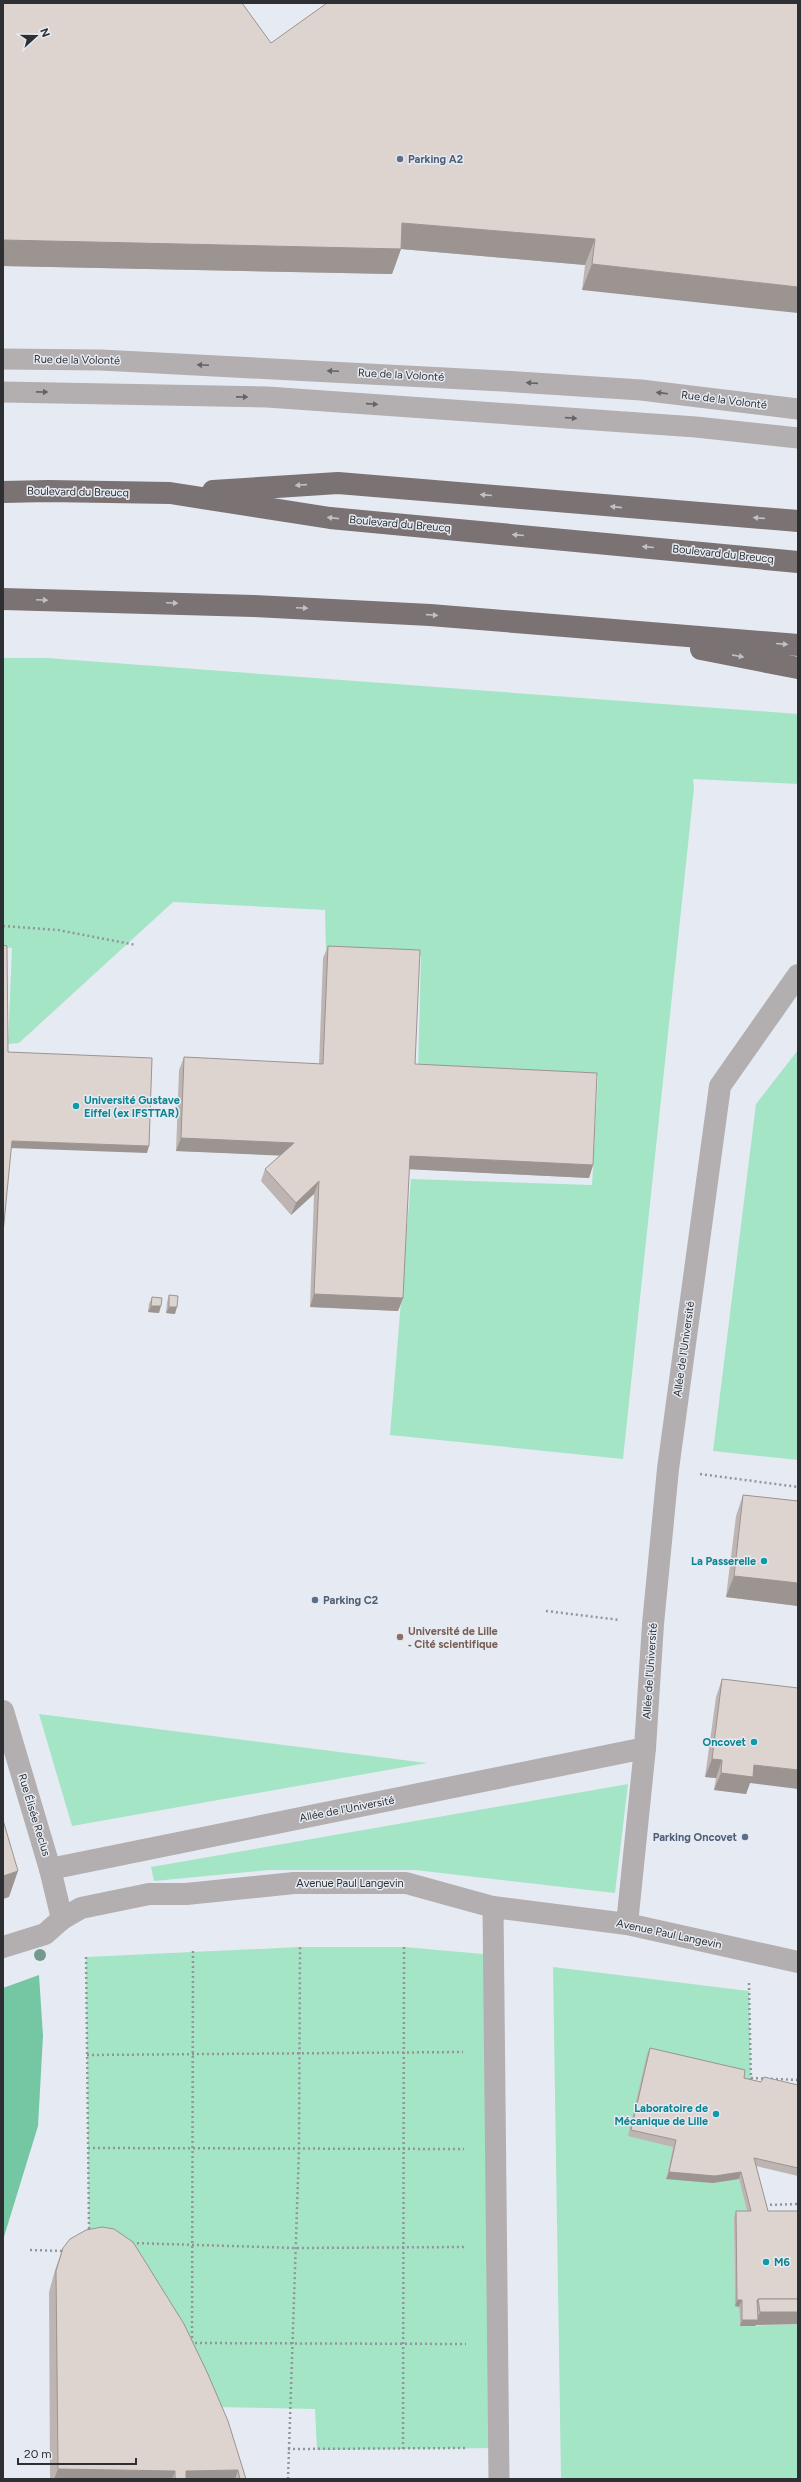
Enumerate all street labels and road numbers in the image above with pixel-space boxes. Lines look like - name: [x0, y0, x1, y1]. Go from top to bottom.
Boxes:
- street label: Rue de la Volonté: [34, 353, 120, 367]
- street label: Rue de la Volonté: [358, 366, 444, 384]
- street label: Rue de la Volonté: [680, 388, 768, 412]
- street label: Boulevard du Breucq: [27, 485, 129, 499]
- street label: Boulevard du Breucq: [349, 513, 451, 535]
- street label: Boulevard du Breucq: [672, 542, 774, 566]
- street label: Allée de l'Université: [671, 1300, 697, 1398]
- street label: Allée de l'Université: [640, 1622, 660, 1720]
- street label: Rue Élisée Reclus: [15, 1772, 53, 1858]
- street label: Allée de l'Université: [298, 1793, 396, 1825]
- street label: Avenue Paul Langevin: [296, 1877, 404, 1890]
- street label: Avenue Paul Langevin: [615, 1916, 723, 1952]

